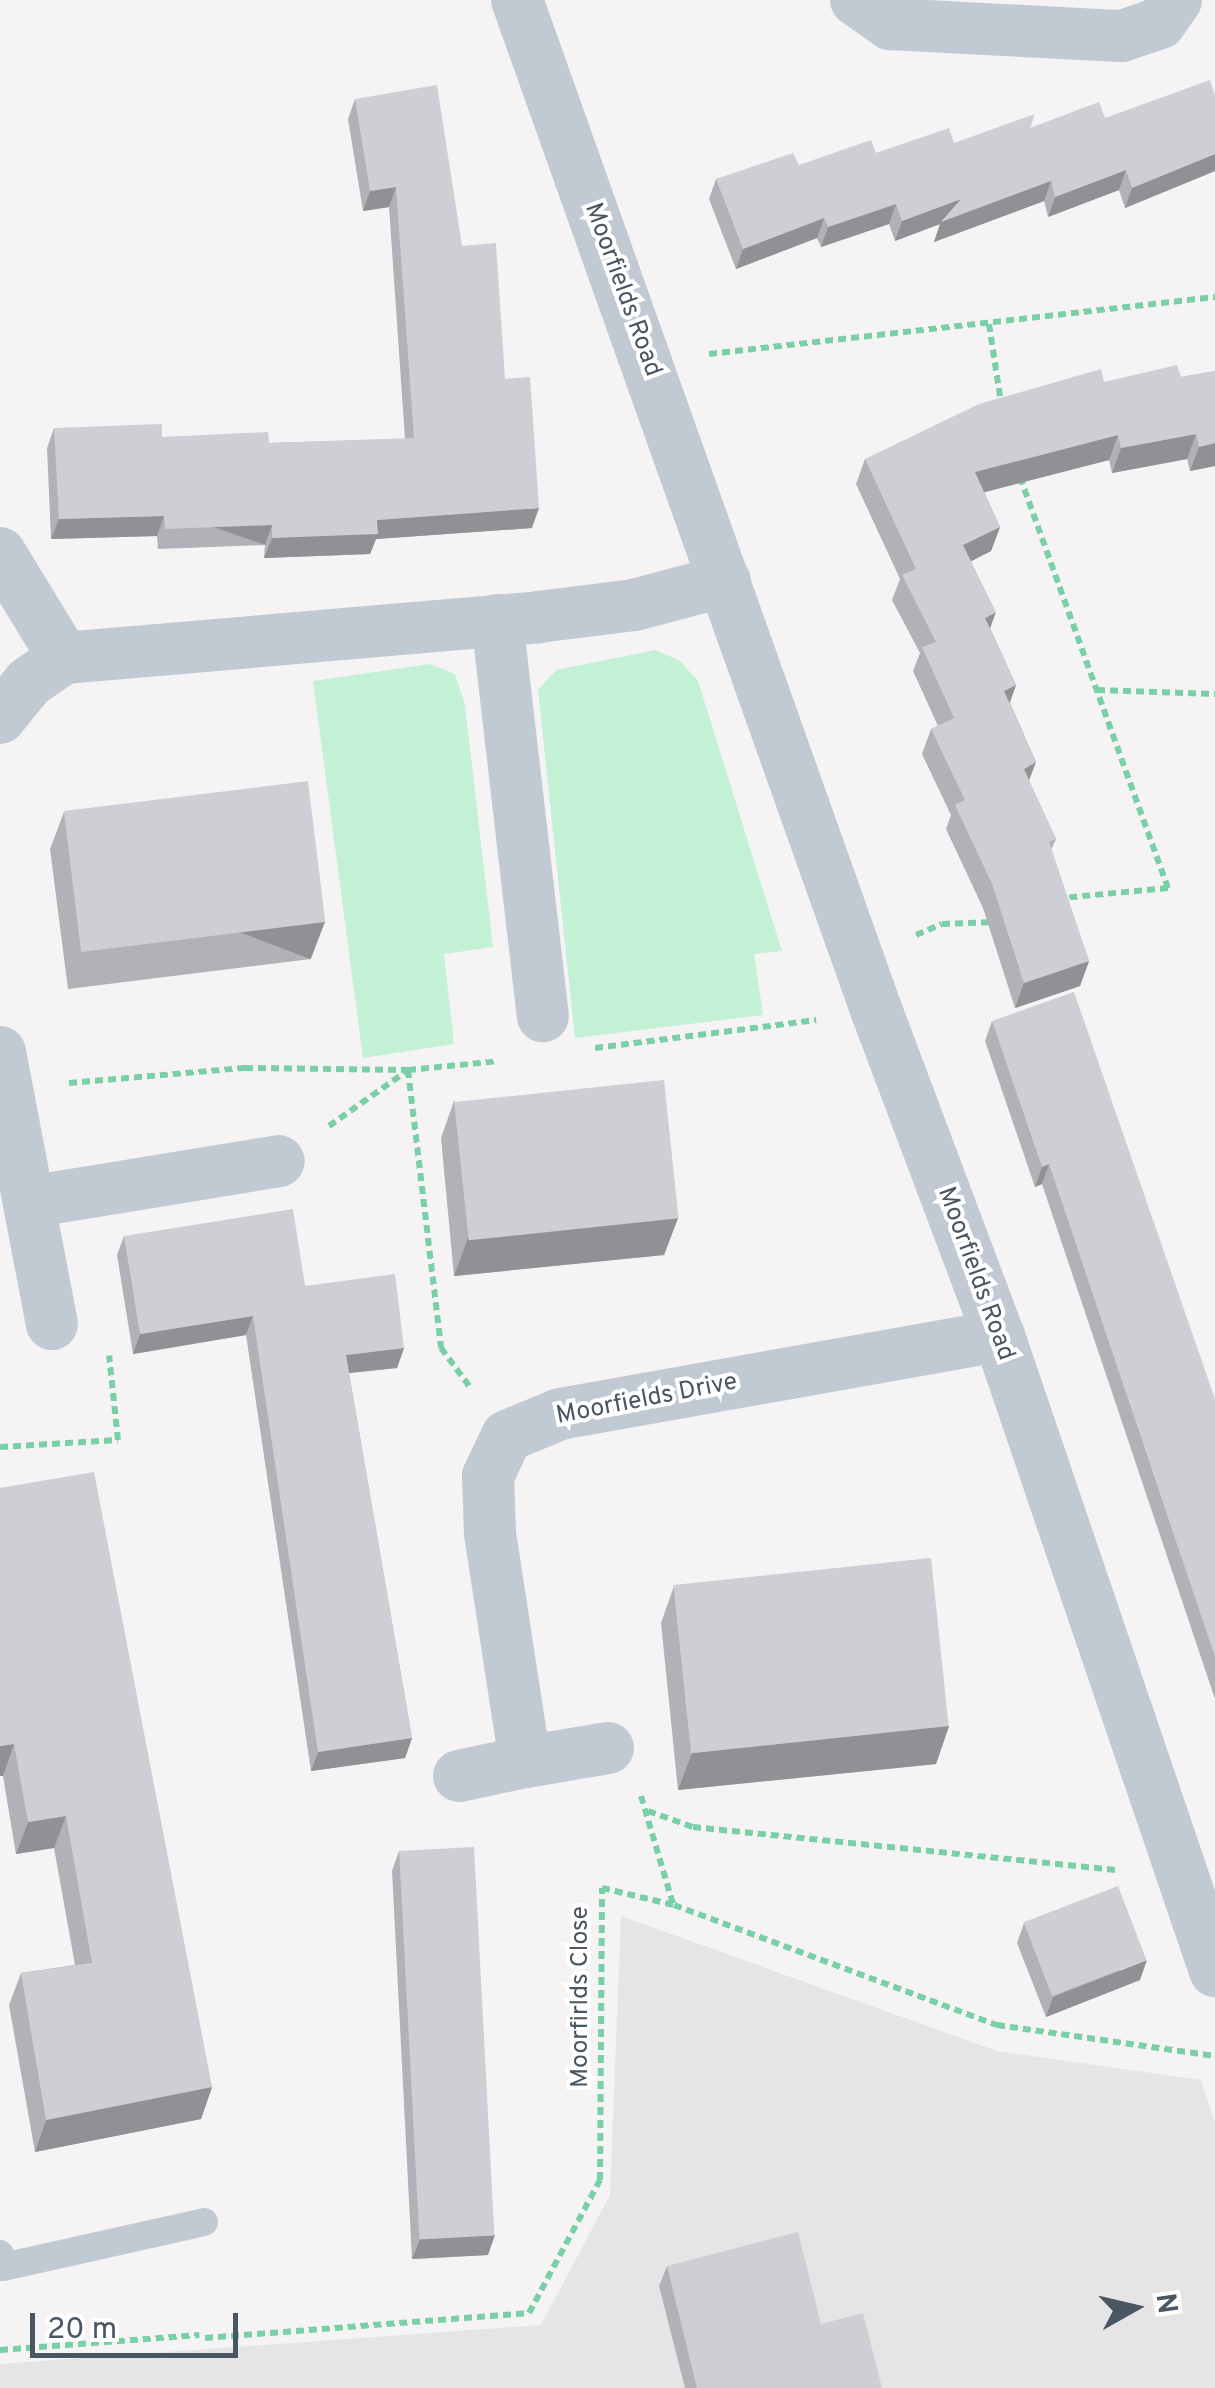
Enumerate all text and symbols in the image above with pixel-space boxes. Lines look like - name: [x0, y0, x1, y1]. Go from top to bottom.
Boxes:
- street label: Moorfields Road: [577, 199, 667, 381]
- street label: Moorfields Road: [930, 1183, 1020, 1365]
- street label: Moorfields Drive: [554, 1368, 740, 1432]
- street label: Moorfirlds Close: [566, 1906, 596, 2088]
- north arrow: [1085, 2258, 1185, 2358]
- text: N: [1145, 2291, 1184, 2316]
- scale bar: [35, 2293, 242, 2355]
- text: 20 m: [47, 2312, 117, 2349]

